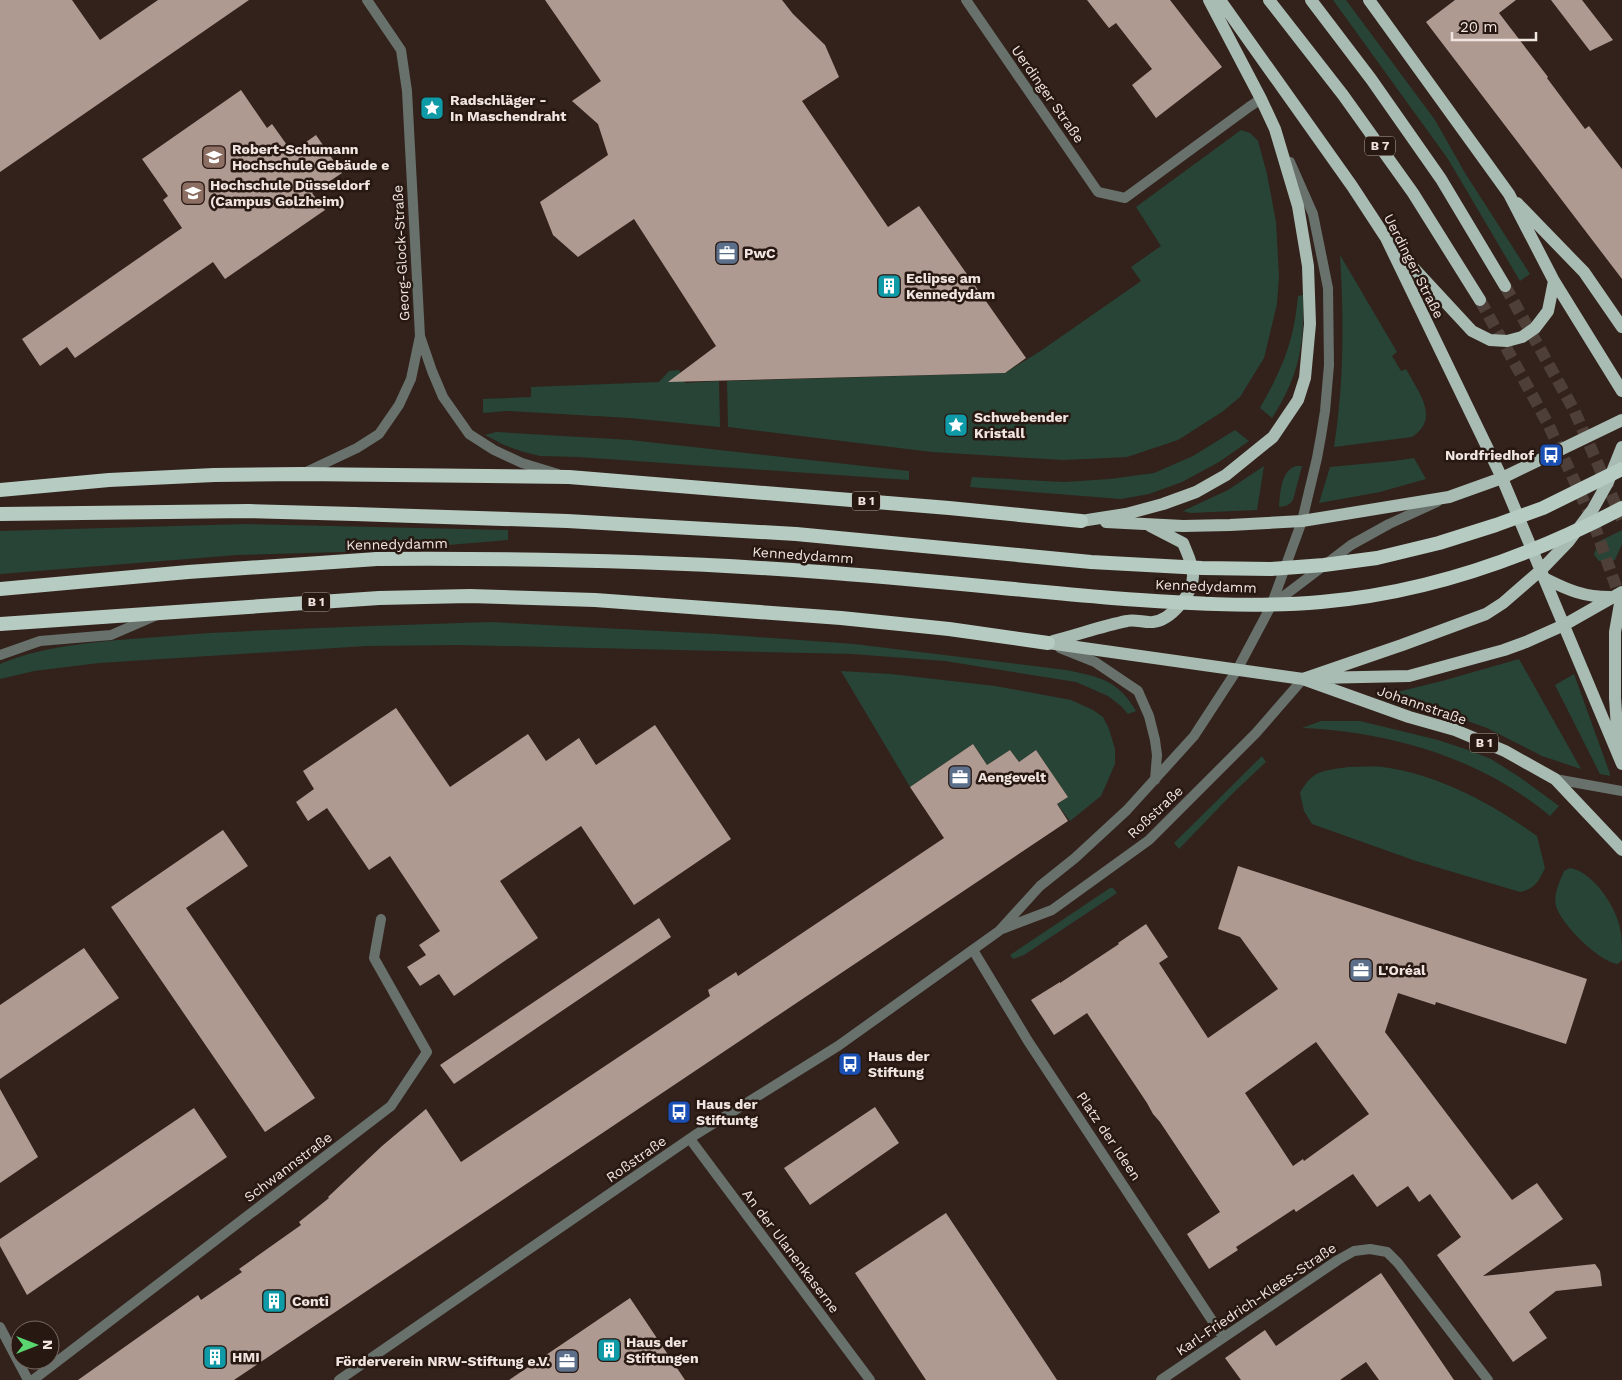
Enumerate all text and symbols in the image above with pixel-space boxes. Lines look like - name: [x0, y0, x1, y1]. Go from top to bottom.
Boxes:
- scale bar: [1452, 10, 1536, 42]
- text: 20 m: [1460, 18, 1498, 36]
- street label: Uerdinger Straße: [1008, 42, 1088, 146]
- place label: Radschläger - In Maschendraht: [450, 92, 566, 124]
- place icon: Radschläger - In Maschendraht: [419, 95, 445, 121]
- road number: B 7: [1365, 136, 1395, 156]
- place label: Robert-Schumann Hochschule Gebäude e: [232, 141, 389, 173]
- school or university icon: Robert-Schumann Hochschule Gebäude e: [201, 144, 227, 170]
- place label: Hochschule Düsseldorf (Campus Golzheim): [210, 177, 370, 209]
- school or university icon: Hochschule Düsseldorf (Campus Golzheim): [180, 180, 206, 206]
- street label: Georg-Glock-Straße: [389, 185, 413, 321]
- street label: Uerdinger Straße: [1381, 211, 1447, 321]
- office icon: PwC: [714, 240, 740, 266]
- place label: PwC: [744, 245, 776, 261]
- place label: Eclipse am Kennedydam: [906, 270, 995, 302]
- building icon: Eclipse am Kennedydam: [876, 273, 902, 299]
- place label: Schwebender Kristall: [974, 409, 1069, 441]
- place icon: Schwebender Kristall: [943, 412, 969, 438]
- bus stop icon: Nordfriedhof: [1538, 442, 1564, 468]
- place label: Nordfriedhof: [1445, 447, 1534, 463]
- road number: B 1: [852, 492, 880, 511]
- street label: Kennedydamm: [346, 535, 448, 553]
- street label: Kennedydamm: [752, 543, 854, 567]
- street label: Kennedydamm: [1155, 576, 1257, 596]
- road number: B 1: [302, 592, 330, 612]
- street label: Johannstraße: [1375, 682, 1469, 728]
- road number: B 1: [1470, 734, 1498, 752]
- office icon: Aengevelt: [947, 764, 973, 790]
- place label: Aengevelt: [978, 769, 1046, 785]
- street label: Roßstraße: [1124, 782, 1186, 842]
- office icon: L'Oréal: [1348, 957, 1374, 983]
- place label: L'Oréal: [1378, 962, 1426, 978]
- place label: Haus der Stiftung: [868, 1048, 930, 1080]
- bus stop icon: Haus der Stiftung: [837, 1051, 863, 1077]
- street label: Platz der Ideen: [1073, 1089, 1145, 1183]
- place label: Haus der Stiftuntg: [696, 1096, 758, 1128]
- bus stop icon: Haus der Stiftuntg: [666, 1099, 692, 1125]
- street label: Schwannstraße: [241, 1129, 335, 1205]
- street label: Roßstraße: [603, 1133, 669, 1185]
- street label: An der Ulanenkaserne: [739, 1186, 843, 1316]
- street label: Karl-Friedrich-Klees-Straße: [1173, 1239, 1339, 1359]
- building icon: Conti: [261, 1288, 287, 1314]
- place label: Conti: [292, 1293, 329, 1309]
- north arrow: [10, 1320, 60, 1370]
- place label: Haus der Stiftungen: [626, 1334, 699, 1366]
- building icon: Haus der Stiftungen: [596, 1337, 622, 1363]
- text: N: [40, 1340, 56, 1350]
- building icon: HMI: [202, 1344, 228, 1370]
- office icon: Förderverein NRW-Stiftung e.V.: [554, 1348, 580, 1374]
- place label: HMI: [232, 1349, 260, 1365]
- place label: Förderverein NRW-Stiftung e.V.: [336, 1353, 550, 1369]

